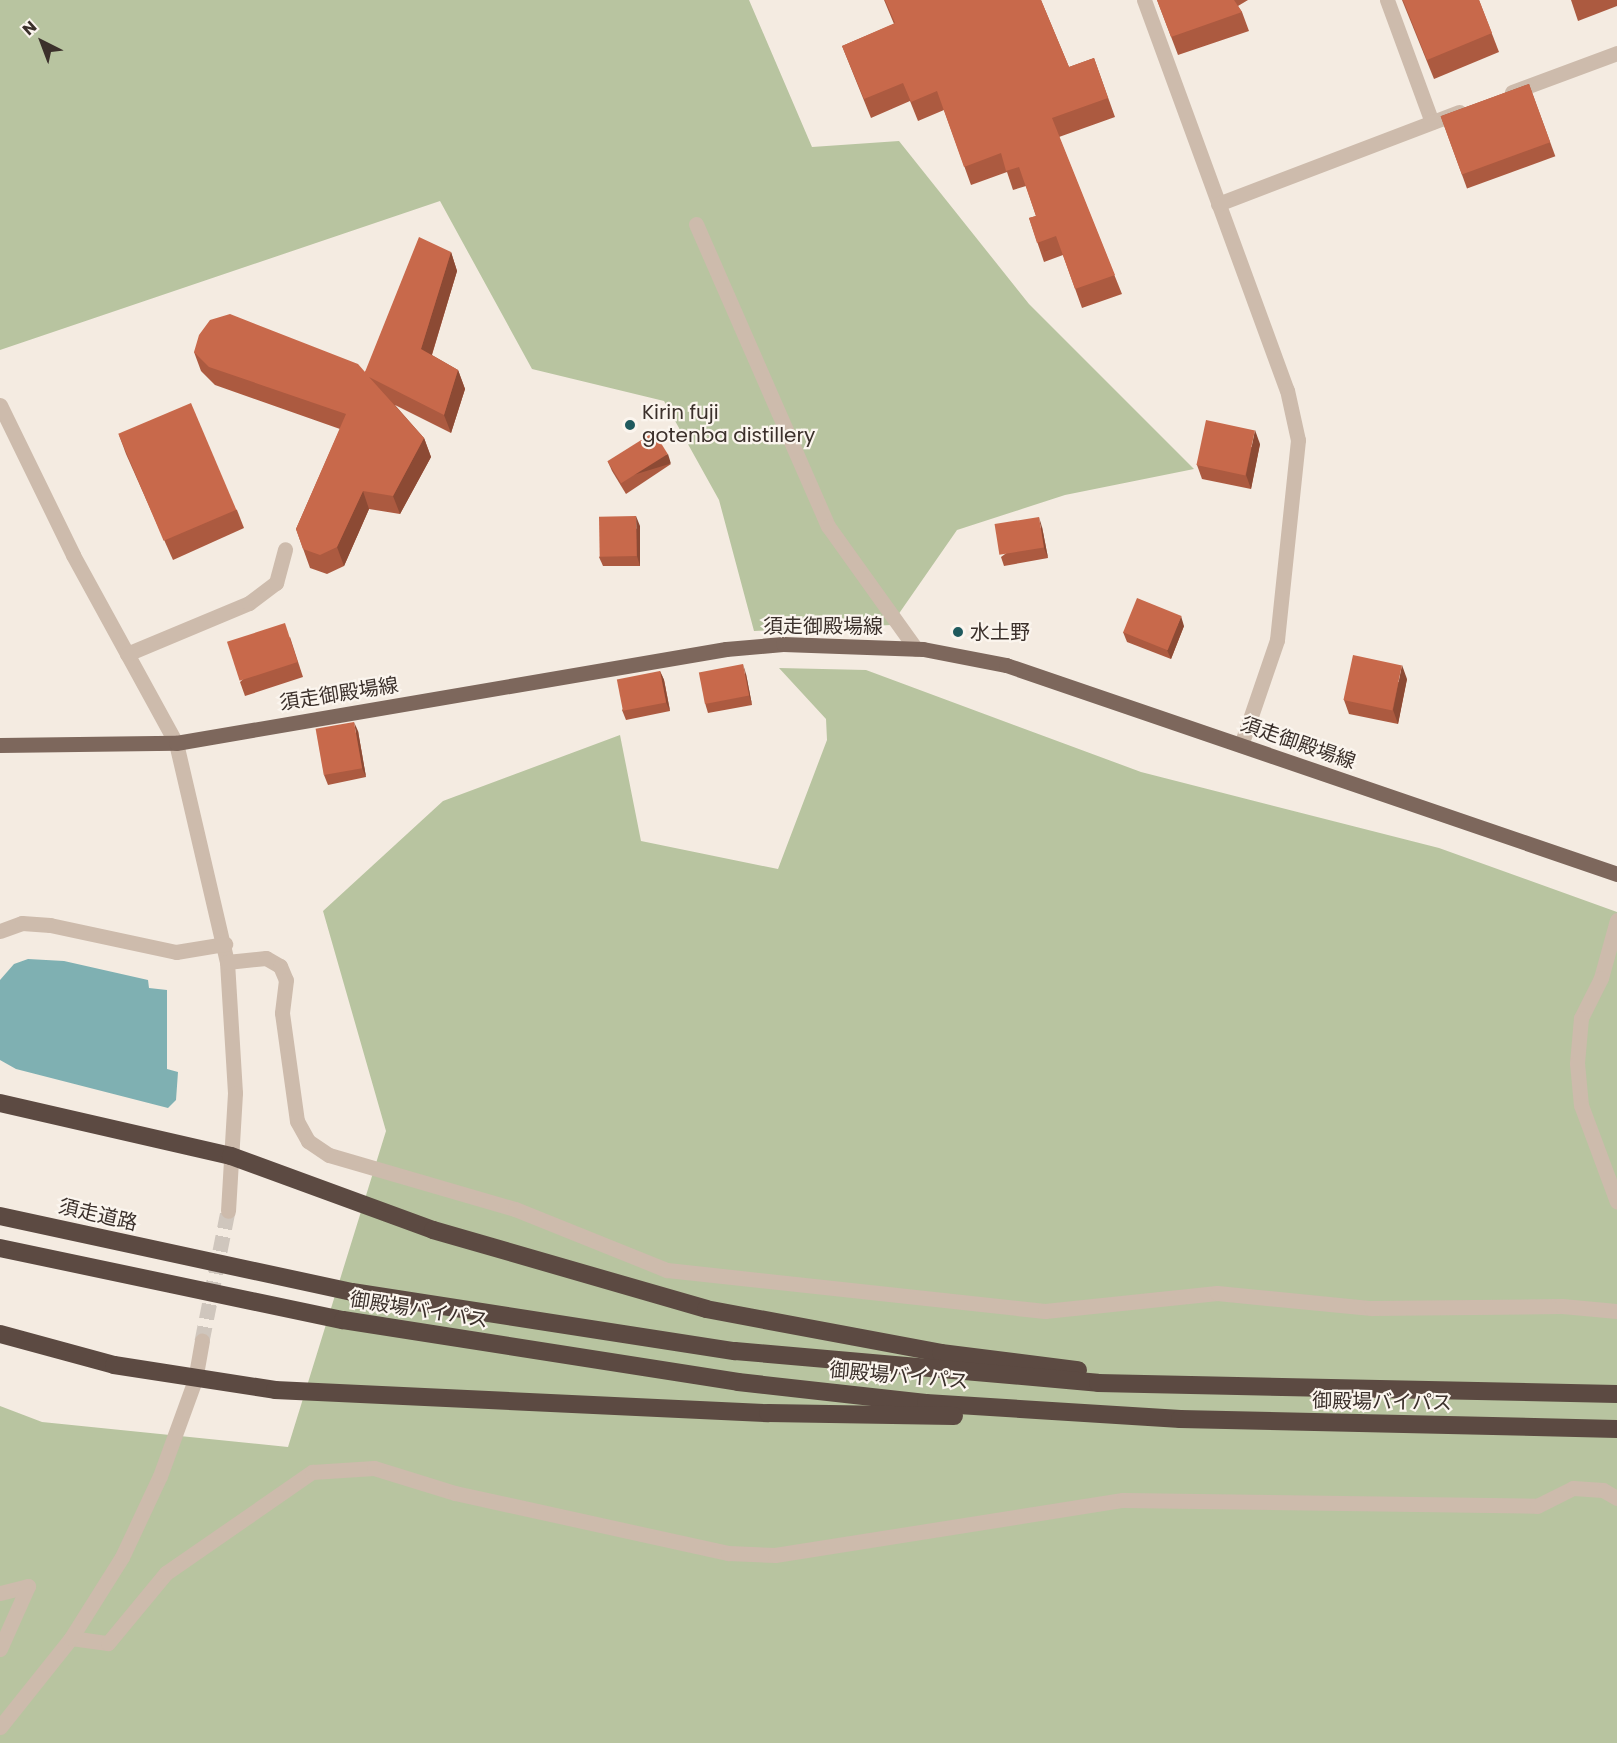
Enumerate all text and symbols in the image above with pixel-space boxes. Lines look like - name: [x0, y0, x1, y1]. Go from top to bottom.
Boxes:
- north arrow: [12, 12, 72, 72]
- text: N: [17, 16, 42, 41]
- place label: Kirin fuji gotenba distillery: [642, 401, 815, 448]
- marker: Kirin fuji gotenba distillery: [623, 418, 637, 432]
- street label: 須走御殿場線: [763, 614, 883, 638]
- place label: 水土野: [970, 620, 1030, 644]
- marker: 水土野: [951, 625, 965, 639]
- street label: 須走御殿場線: [278, 673, 400, 715]
- street label: 須走御殿場線: [1237, 712, 1359, 774]
- street label: 須走道路: [56, 1194, 140, 1236]
- street label: 御殿場バイパス: [348, 1287, 490, 1333]
- street label: 御殿場バイパス: [828, 1358, 970, 1394]
- street label: 御殿場バイパス: [1312, 1389, 1452, 1415]

